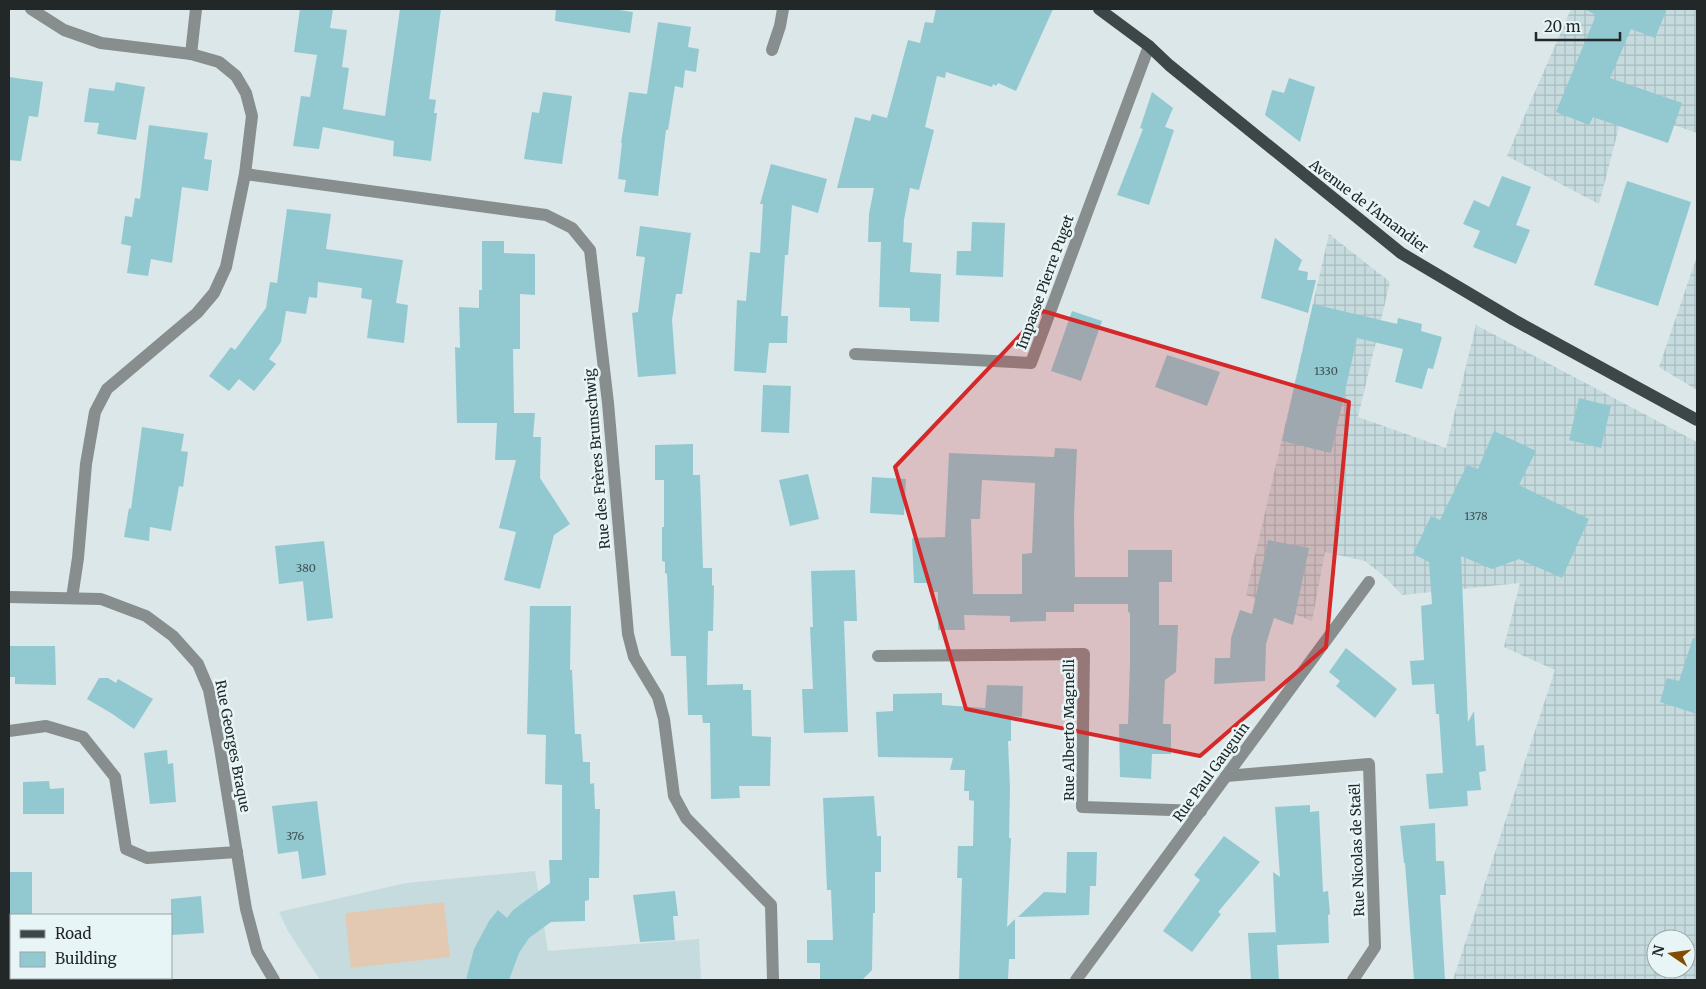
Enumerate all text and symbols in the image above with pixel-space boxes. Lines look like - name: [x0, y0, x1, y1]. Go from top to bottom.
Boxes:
- scale bar: [1536, 10, 1620, 42]
- text: 20 m: [1544, 17, 1581, 36]
- street label: Avenue de l'Amandier: [1305, 155, 1432, 257]
- street label: Impasse Pierre Puget: [1012, 212, 1078, 352]
- house number: 1330: [1314, 364, 1338, 378]
- street label: Rue des Frères Brunschwig: [580, 367, 614, 550]
- house number: 1378: [1464, 509, 1488, 523]
- house number: 380: [296, 561, 316, 575]
- street label: Rue Alberto Magnelli: [1060, 659, 1078, 801]
- street label: Rue Georges Braque: [211, 678, 255, 814]
- street label: Rue Paul Gauguin: [1169, 719, 1253, 825]
- street label: Rue Nicolas de Staël: [1346, 782, 1368, 917]
- house number: 376: [286, 829, 304, 843]
- legend: [10, 914, 172, 979]
- text: Road: [55, 924, 91, 943]
- north arrow: [1646, 929, 1696, 979]
- text: N: [1648, 944, 1668, 958]
- text: Building: [55, 949, 117, 968]

